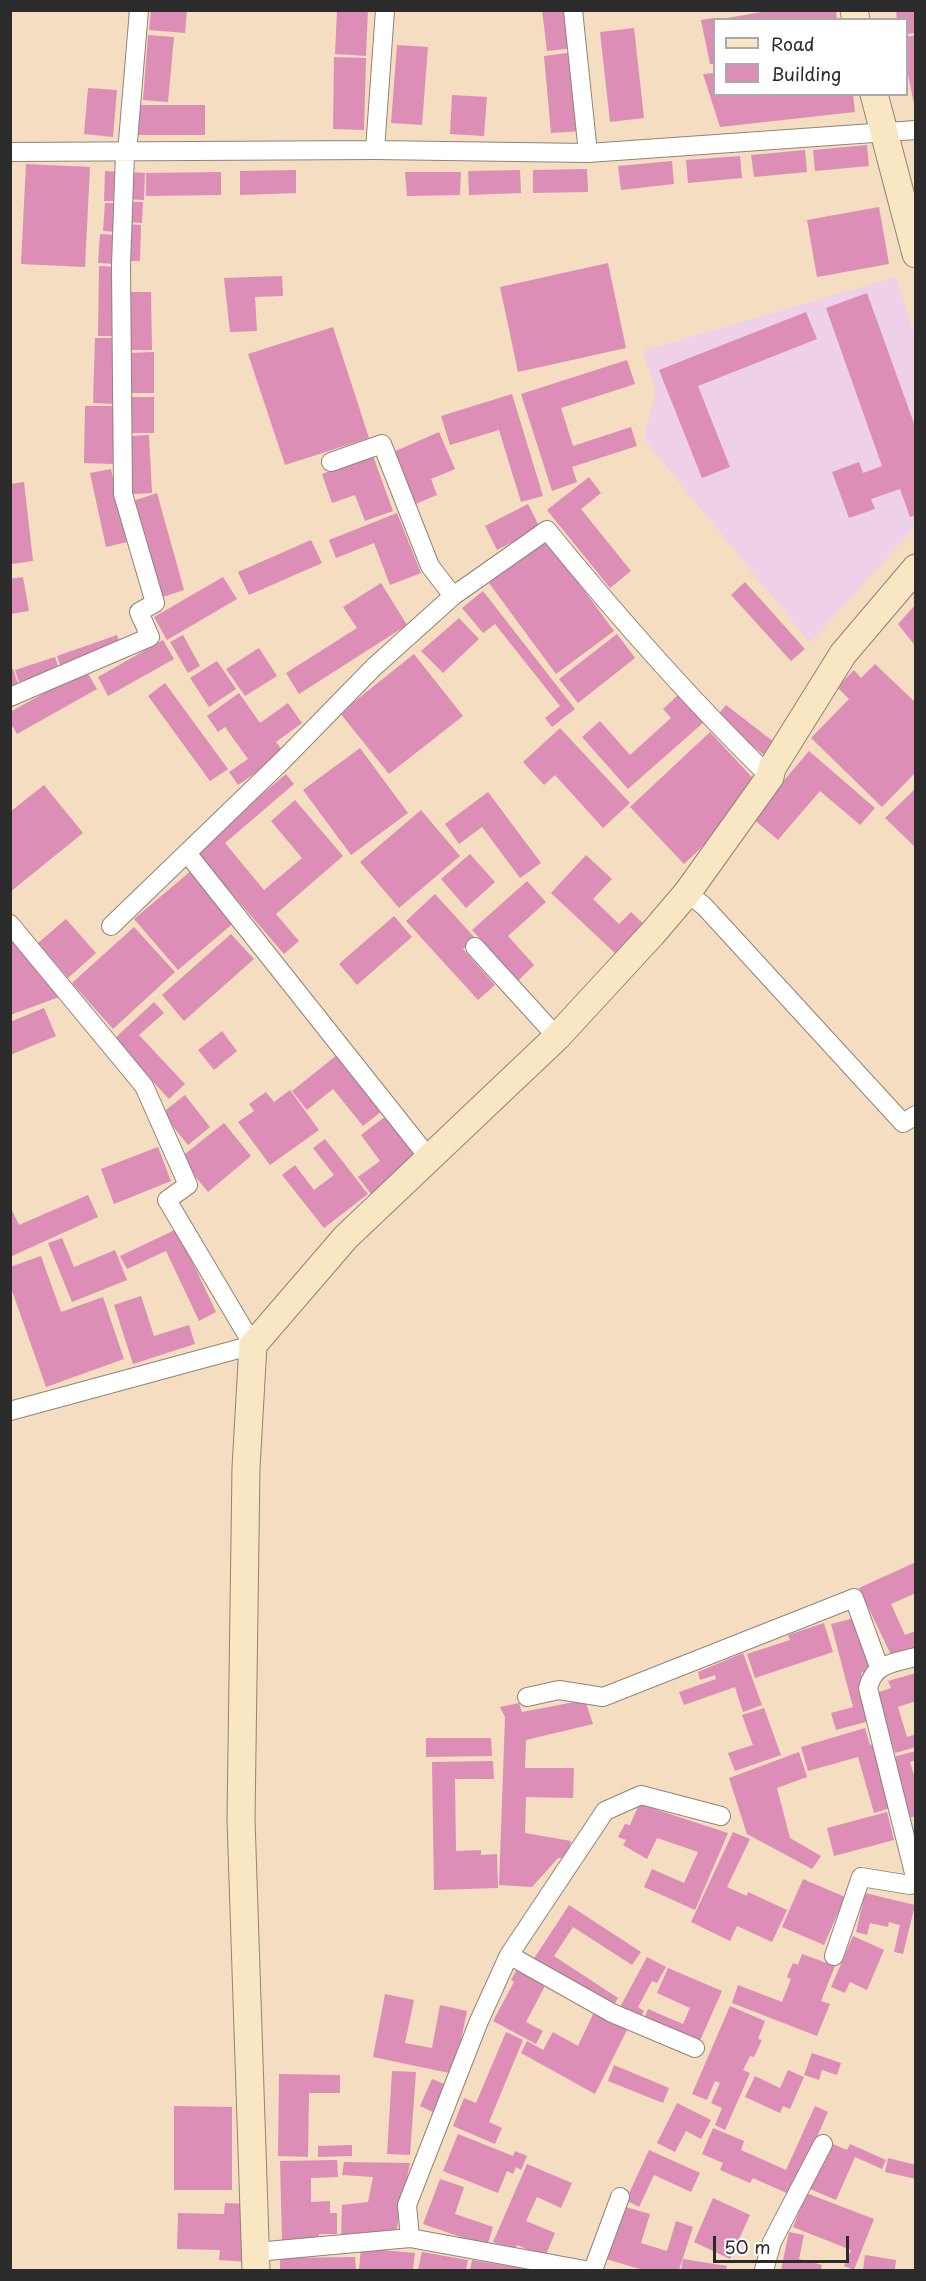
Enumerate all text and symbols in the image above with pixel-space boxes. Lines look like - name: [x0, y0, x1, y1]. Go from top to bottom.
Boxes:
- legend: [713, 18, 908, 96]
- text: Road: [771, 30, 815, 57]
- text: Building: [771, 60, 841, 87]
- scale bar: [716, 2224, 852, 2262]
- text: 50 m: [724, 2233, 771, 2260]

